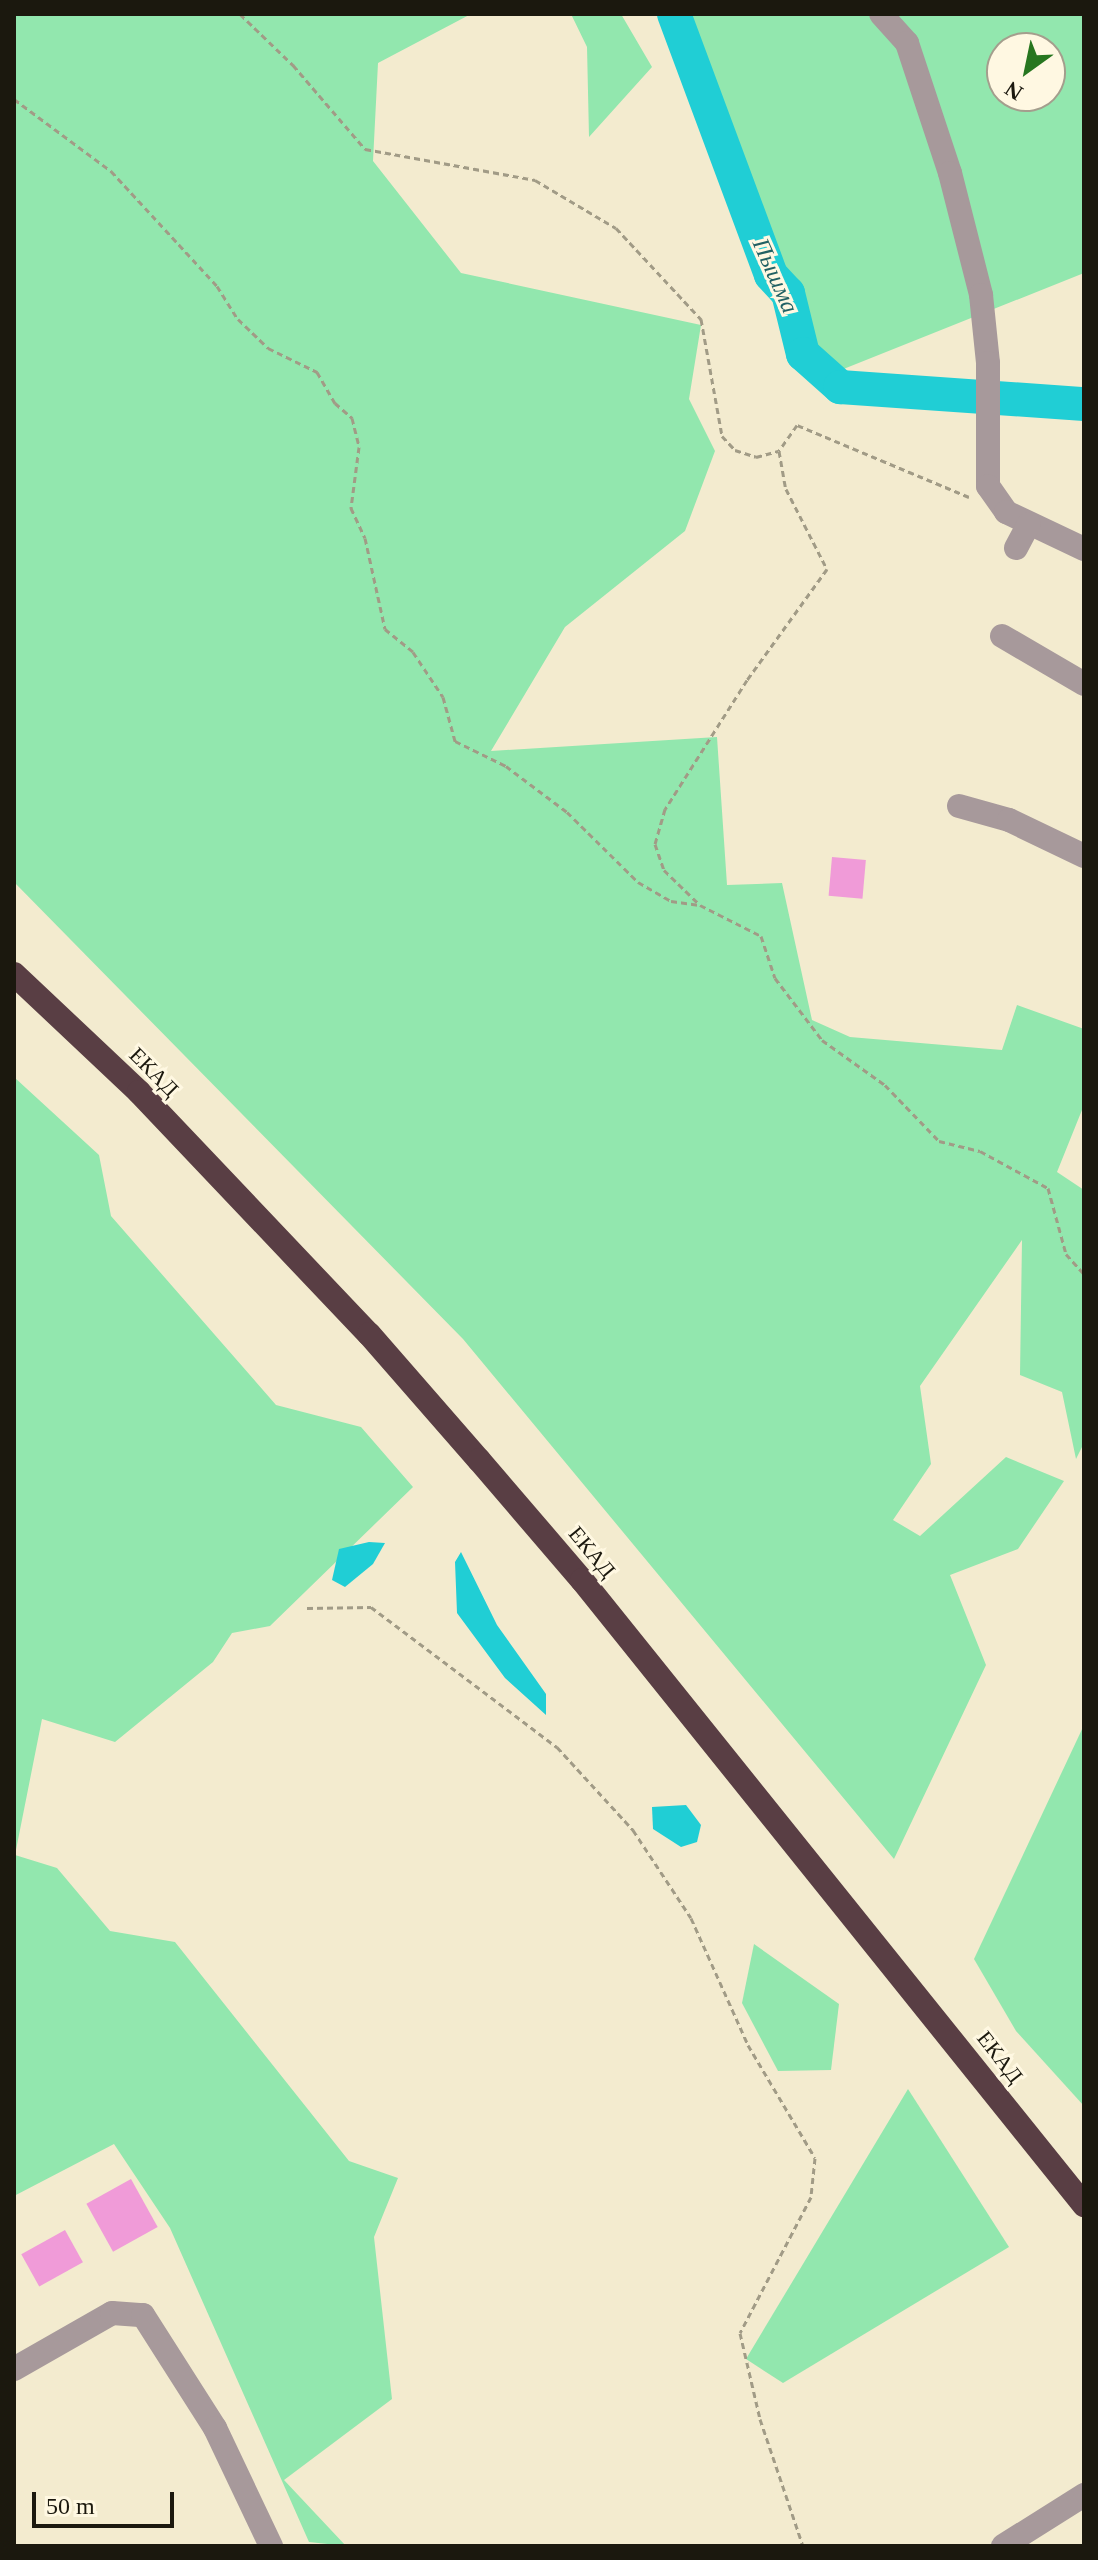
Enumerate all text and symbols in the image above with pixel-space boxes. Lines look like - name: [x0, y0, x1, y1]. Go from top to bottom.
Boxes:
- north arrow: [986, 32, 1066, 112]
- text: N: [1000, 76, 1027, 106]
- water label: Пышма: [746, 234, 804, 318]
- street label: ЕКАД: [124, 1042, 184, 1102]
- street label: ЕКАД: [563, 1521, 621, 1583]
- street label: ЕКАД: [971, 2026, 1029, 2088]
- scale bar: [36, 2476, 178, 2526]
- text: 50 m: [46, 2493, 95, 2519]

